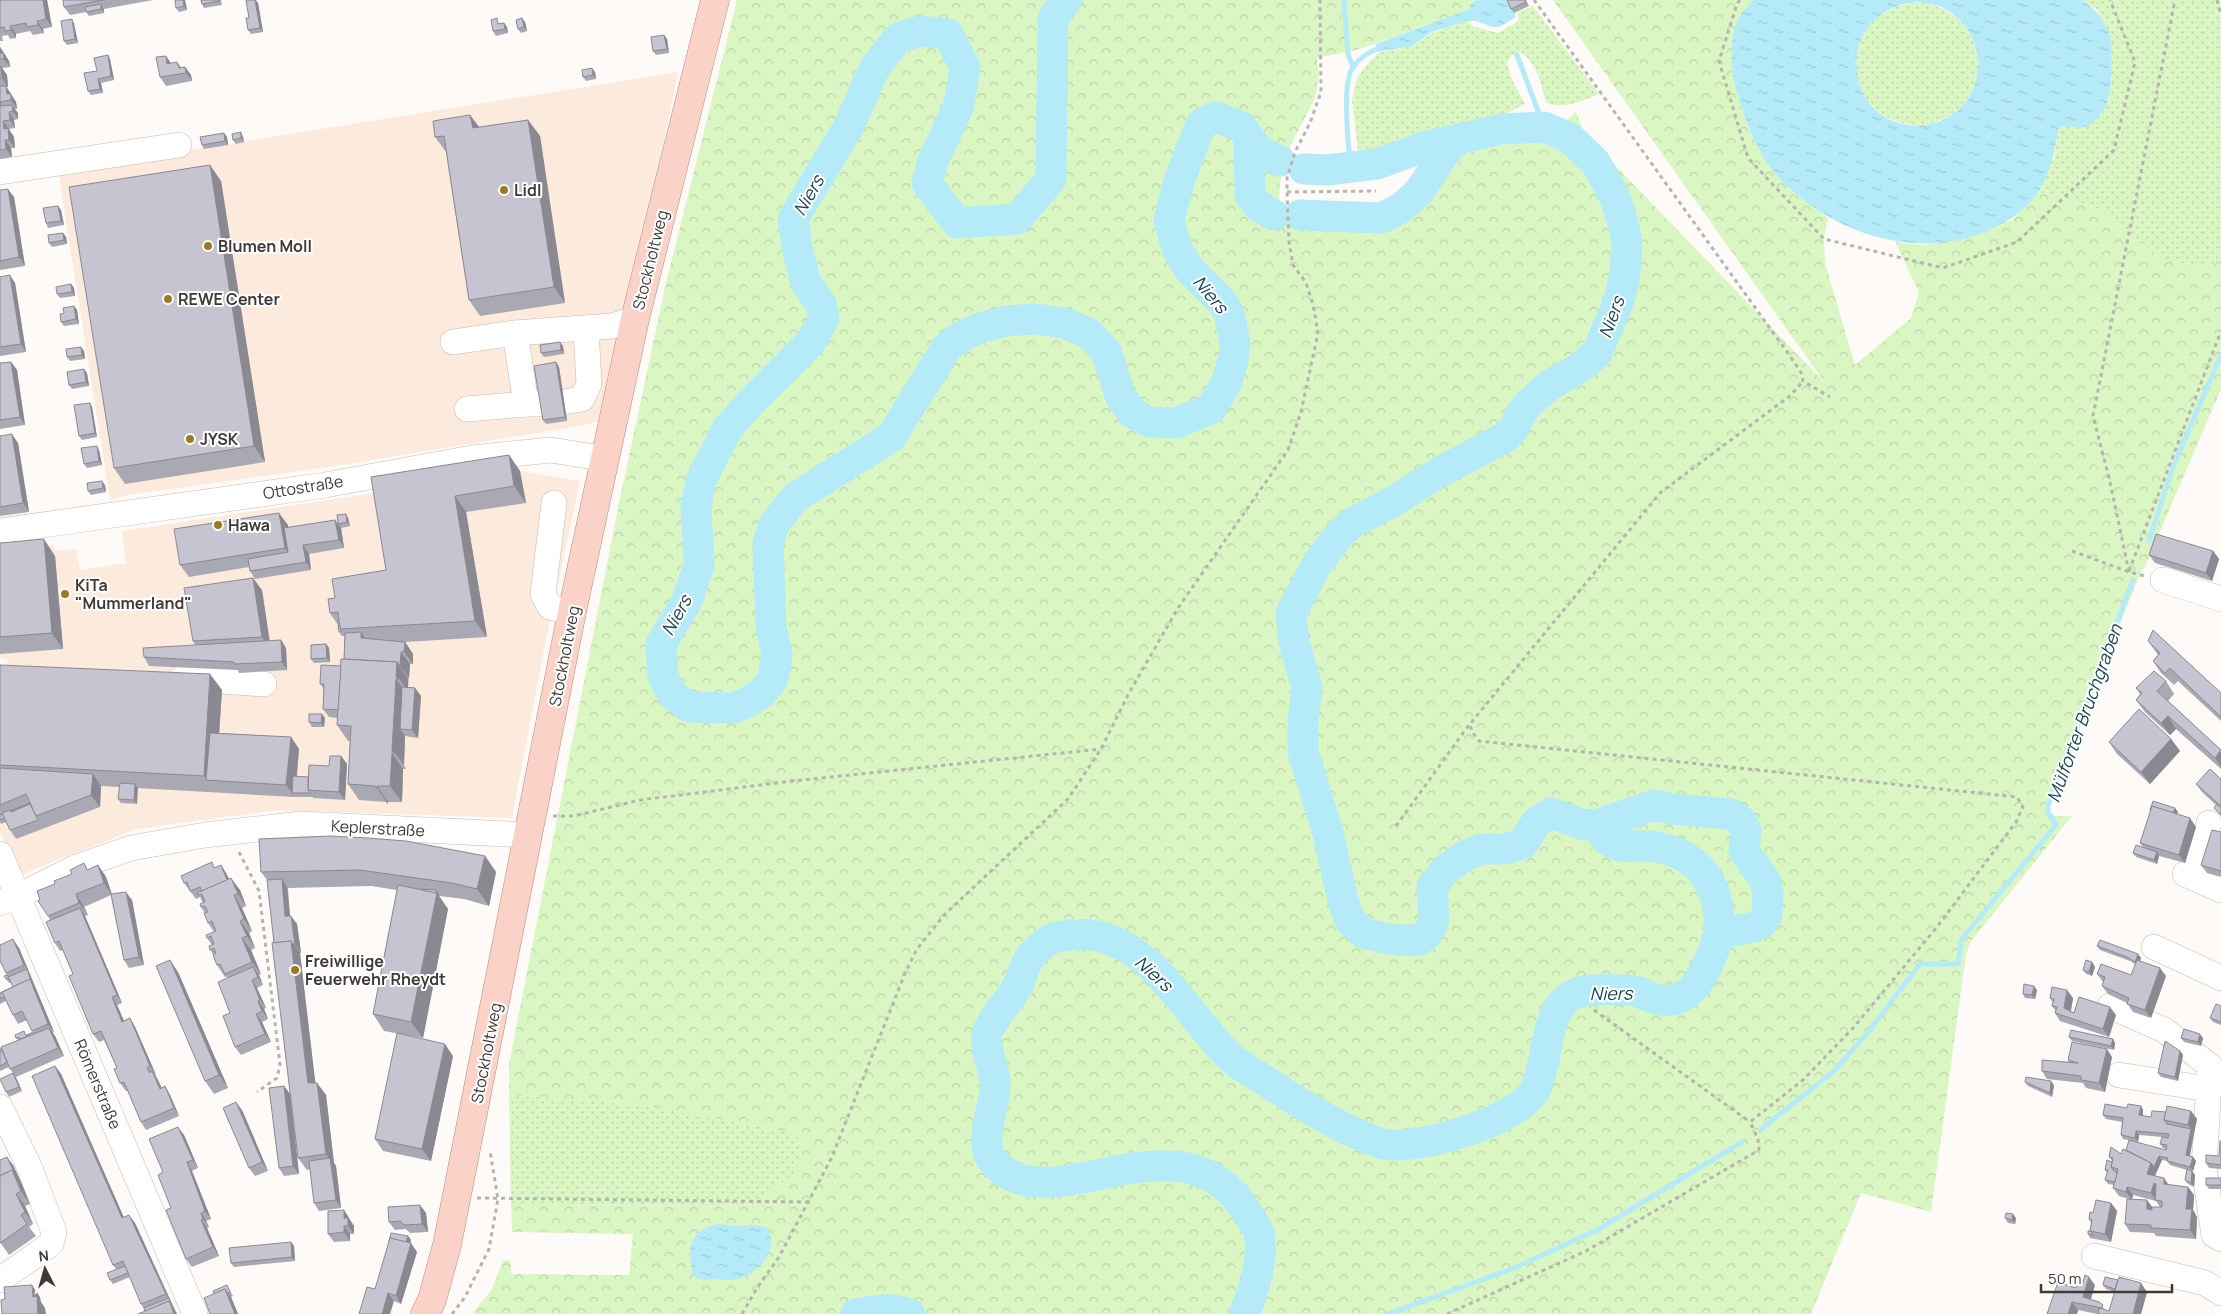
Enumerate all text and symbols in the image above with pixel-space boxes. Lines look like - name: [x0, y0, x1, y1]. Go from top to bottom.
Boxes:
- water label: Niers: [787, 169, 830, 219]
- place label: Lidl: [514, 179, 541, 201]
- marker: Lidl: [498, 184, 510, 196]
- street label: Stockholtweg: [627, 208, 673, 312]
- place label: Blumen Moll: [218, 235, 312, 257]
- marker: Blumen Moll: [202, 240, 214, 252]
- water label: Niers: [1188, 270, 1235, 319]
- place label: REWE Center: [178, 288, 280, 310]
- water label: Niers: [1592, 291, 1630, 341]
- marker: REWE Center: [162, 293, 174, 305]
- place label: JYSK: [200, 428, 239, 450]
- marker: JYSK: [184, 433, 196, 445]
- street label: Ottostraße: [261, 470, 345, 504]
- place label: Hawa: [228, 514, 270, 536]
- marker: Hawa: [212, 519, 224, 531]
- place label: KiTa "Mummerland": [75, 574, 192, 614]
- marker: KiTa "Mummerland": [59, 588, 71, 600]
- water label: Niers: [655, 589, 698, 639]
- street label: Stockholtweg: [543, 604, 585, 708]
- water label: Mülforter Bruchgraben: [2041, 619, 2128, 805]
- street label: Keplerstraße: [330, 815, 426, 841]
- place label: Freiwillige Feuerwehr Rheydt: [305, 950, 446, 990]
- water label: Niers: [1130, 950, 1179, 997]
- marker: Freiwillige Feuerwehr Rheydt: [289, 964, 301, 976]
- water label: Niers: [1589, 981, 1634, 1005]
- street label: Stockholtweg: [465, 1001, 507, 1105]
- street label: Römerstraße: [69, 1036, 127, 1132]
- north arrow: [20, 1244, 70, 1294]
- text: N: [38, 1246, 50, 1266]
- scale bar: [2041, 1262, 2172, 1294]
- text: 50 m: [2048, 1268, 2082, 1289]

